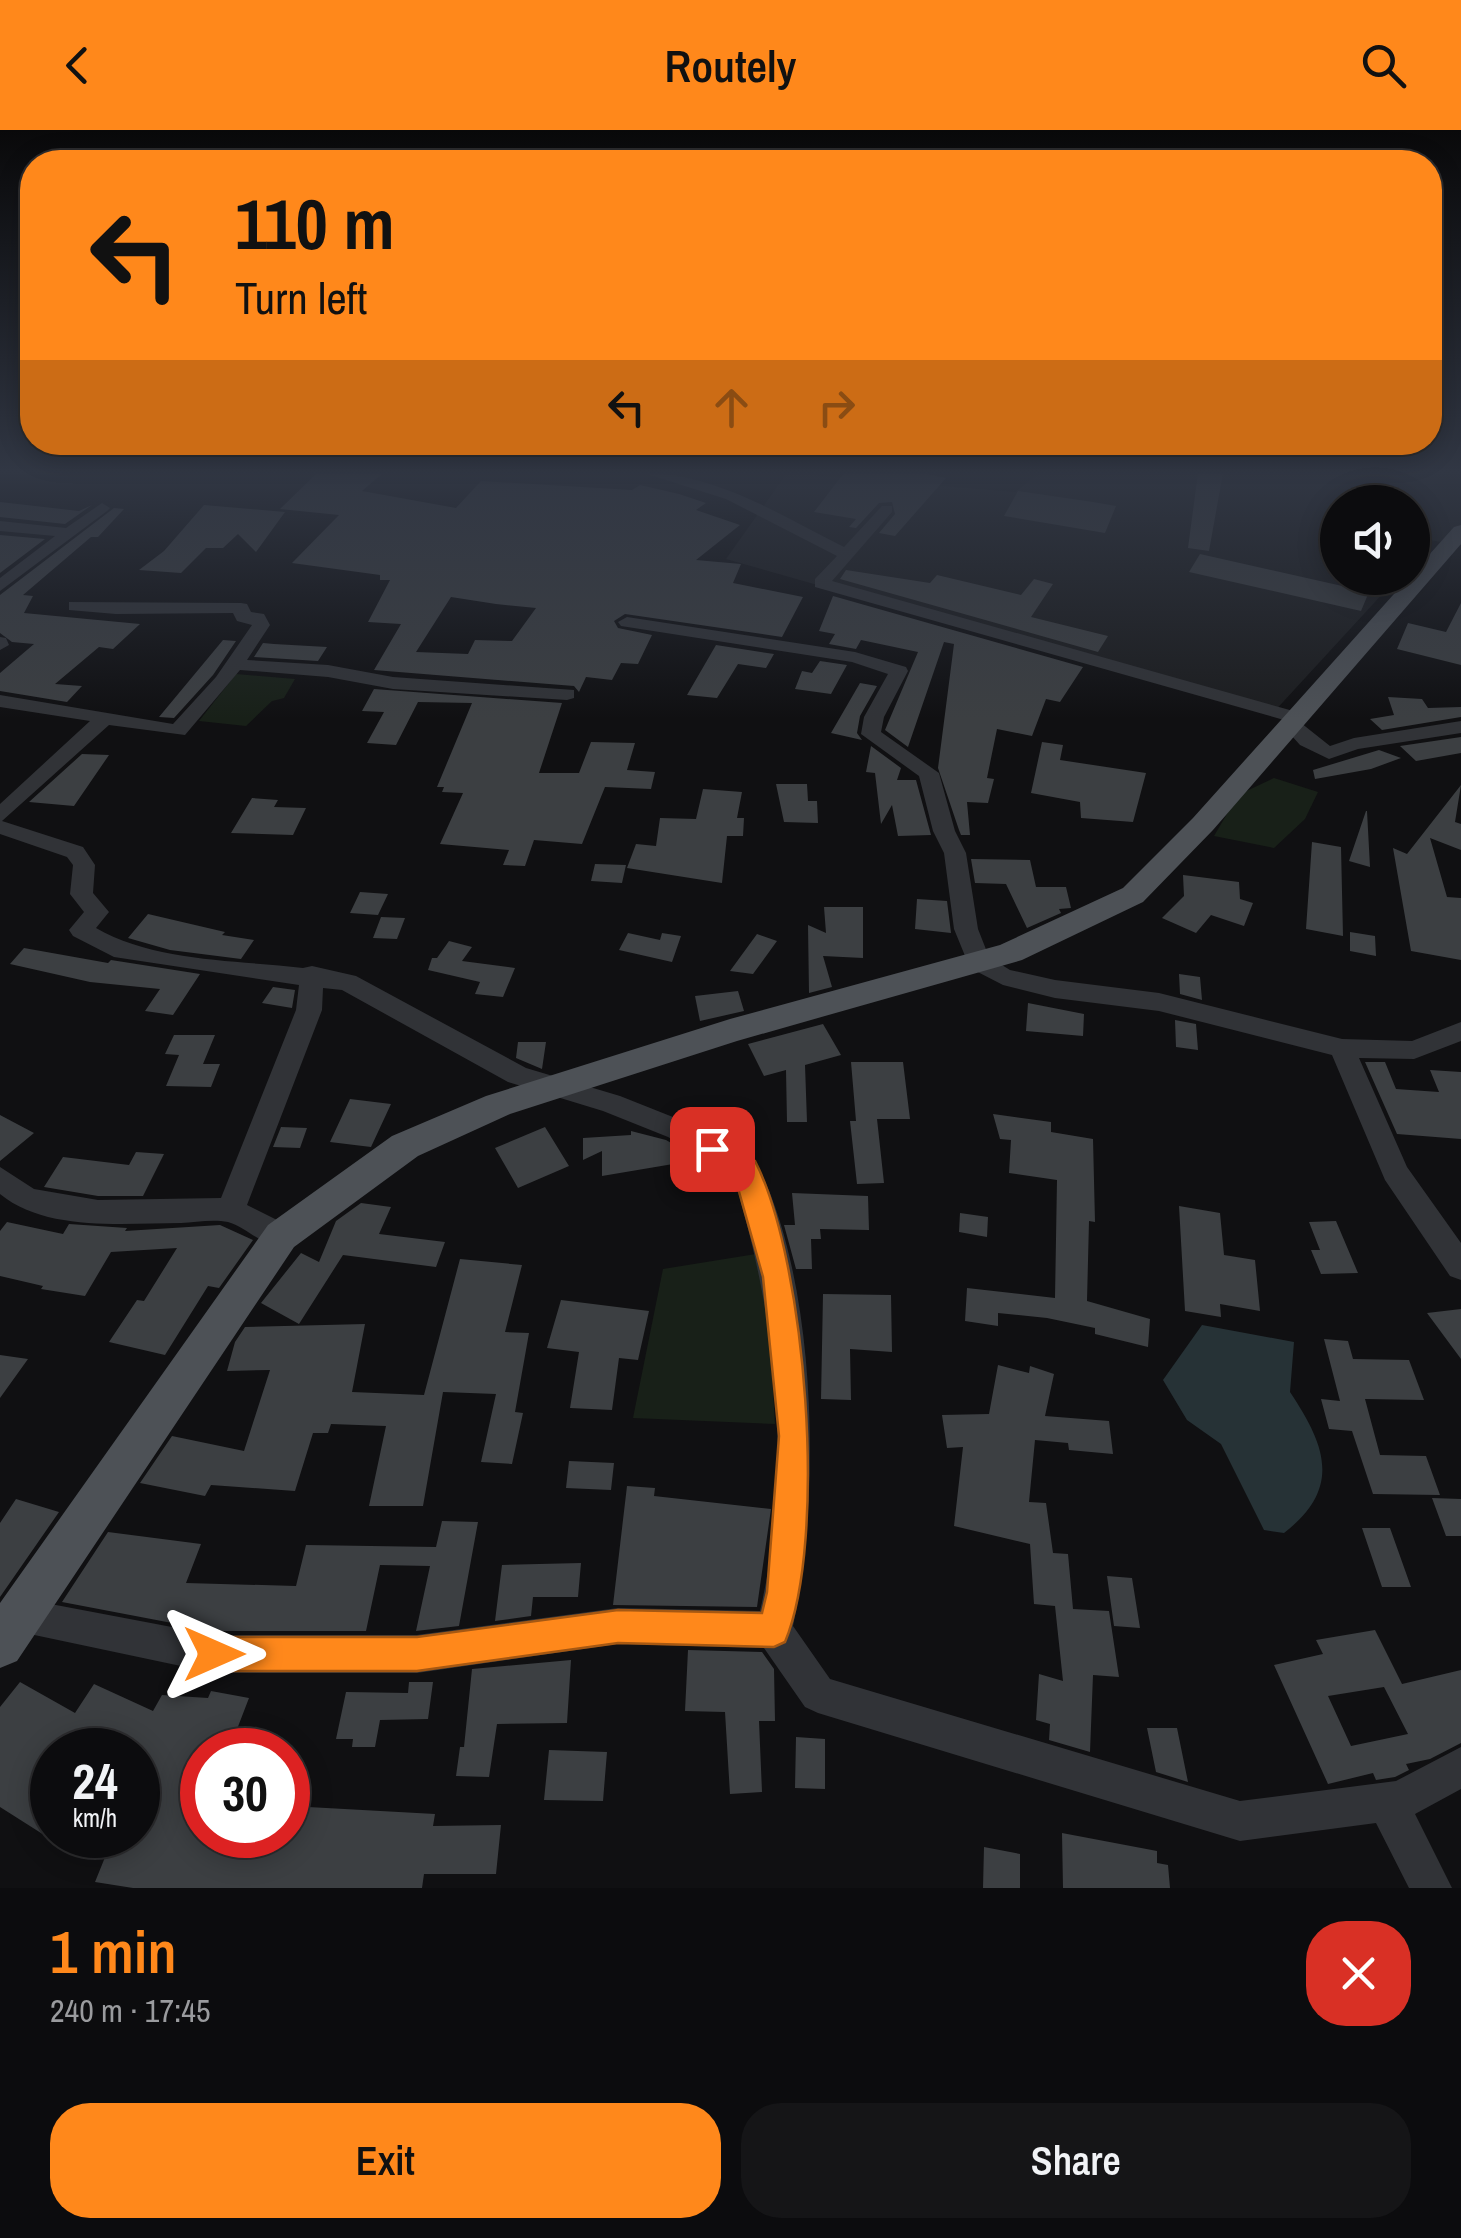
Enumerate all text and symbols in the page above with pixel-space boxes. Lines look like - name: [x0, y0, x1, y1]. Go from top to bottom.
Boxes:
- text: Routely: [665, 35, 796, 96]
- icon: back: [50, 38, 105, 93]
- icon: search: [1356, 38, 1411, 93]
- text: 110 m: [235, 177, 395, 271]
- icon: left: [70, 190, 200, 320]
- text: Turn left: [235, 267, 367, 328]
- icon: left: [599, 380, 654, 435]
- icon: ahead: [704, 380, 759, 435]
- icon: right: [809, 380, 864, 435]
- map controls: [1320, 485, 1430, 595]
- button: sound: [1320, 485, 1430, 595]
- pin: [670, 1107, 755, 1192]
- icon: arrive: [685, 1122, 740, 1177]
- position arrow: [162, 1602, 266, 1706]
- speed limit sign: 30: [180, 1728, 310, 1858]
- text: 24: [72, 1747, 118, 1815]
- text: km/h: [73, 1801, 117, 1835]
- text: 1 min: [50, 1911, 177, 1992]
- button: close: [1306, 1921, 1411, 2026]
- text: 240 m · 17:45: [50, 1989, 210, 2032]
- button: Exit: [50, 2103, 721, 2218]
- button: Share: [741, 2103, 1411, 2218]

